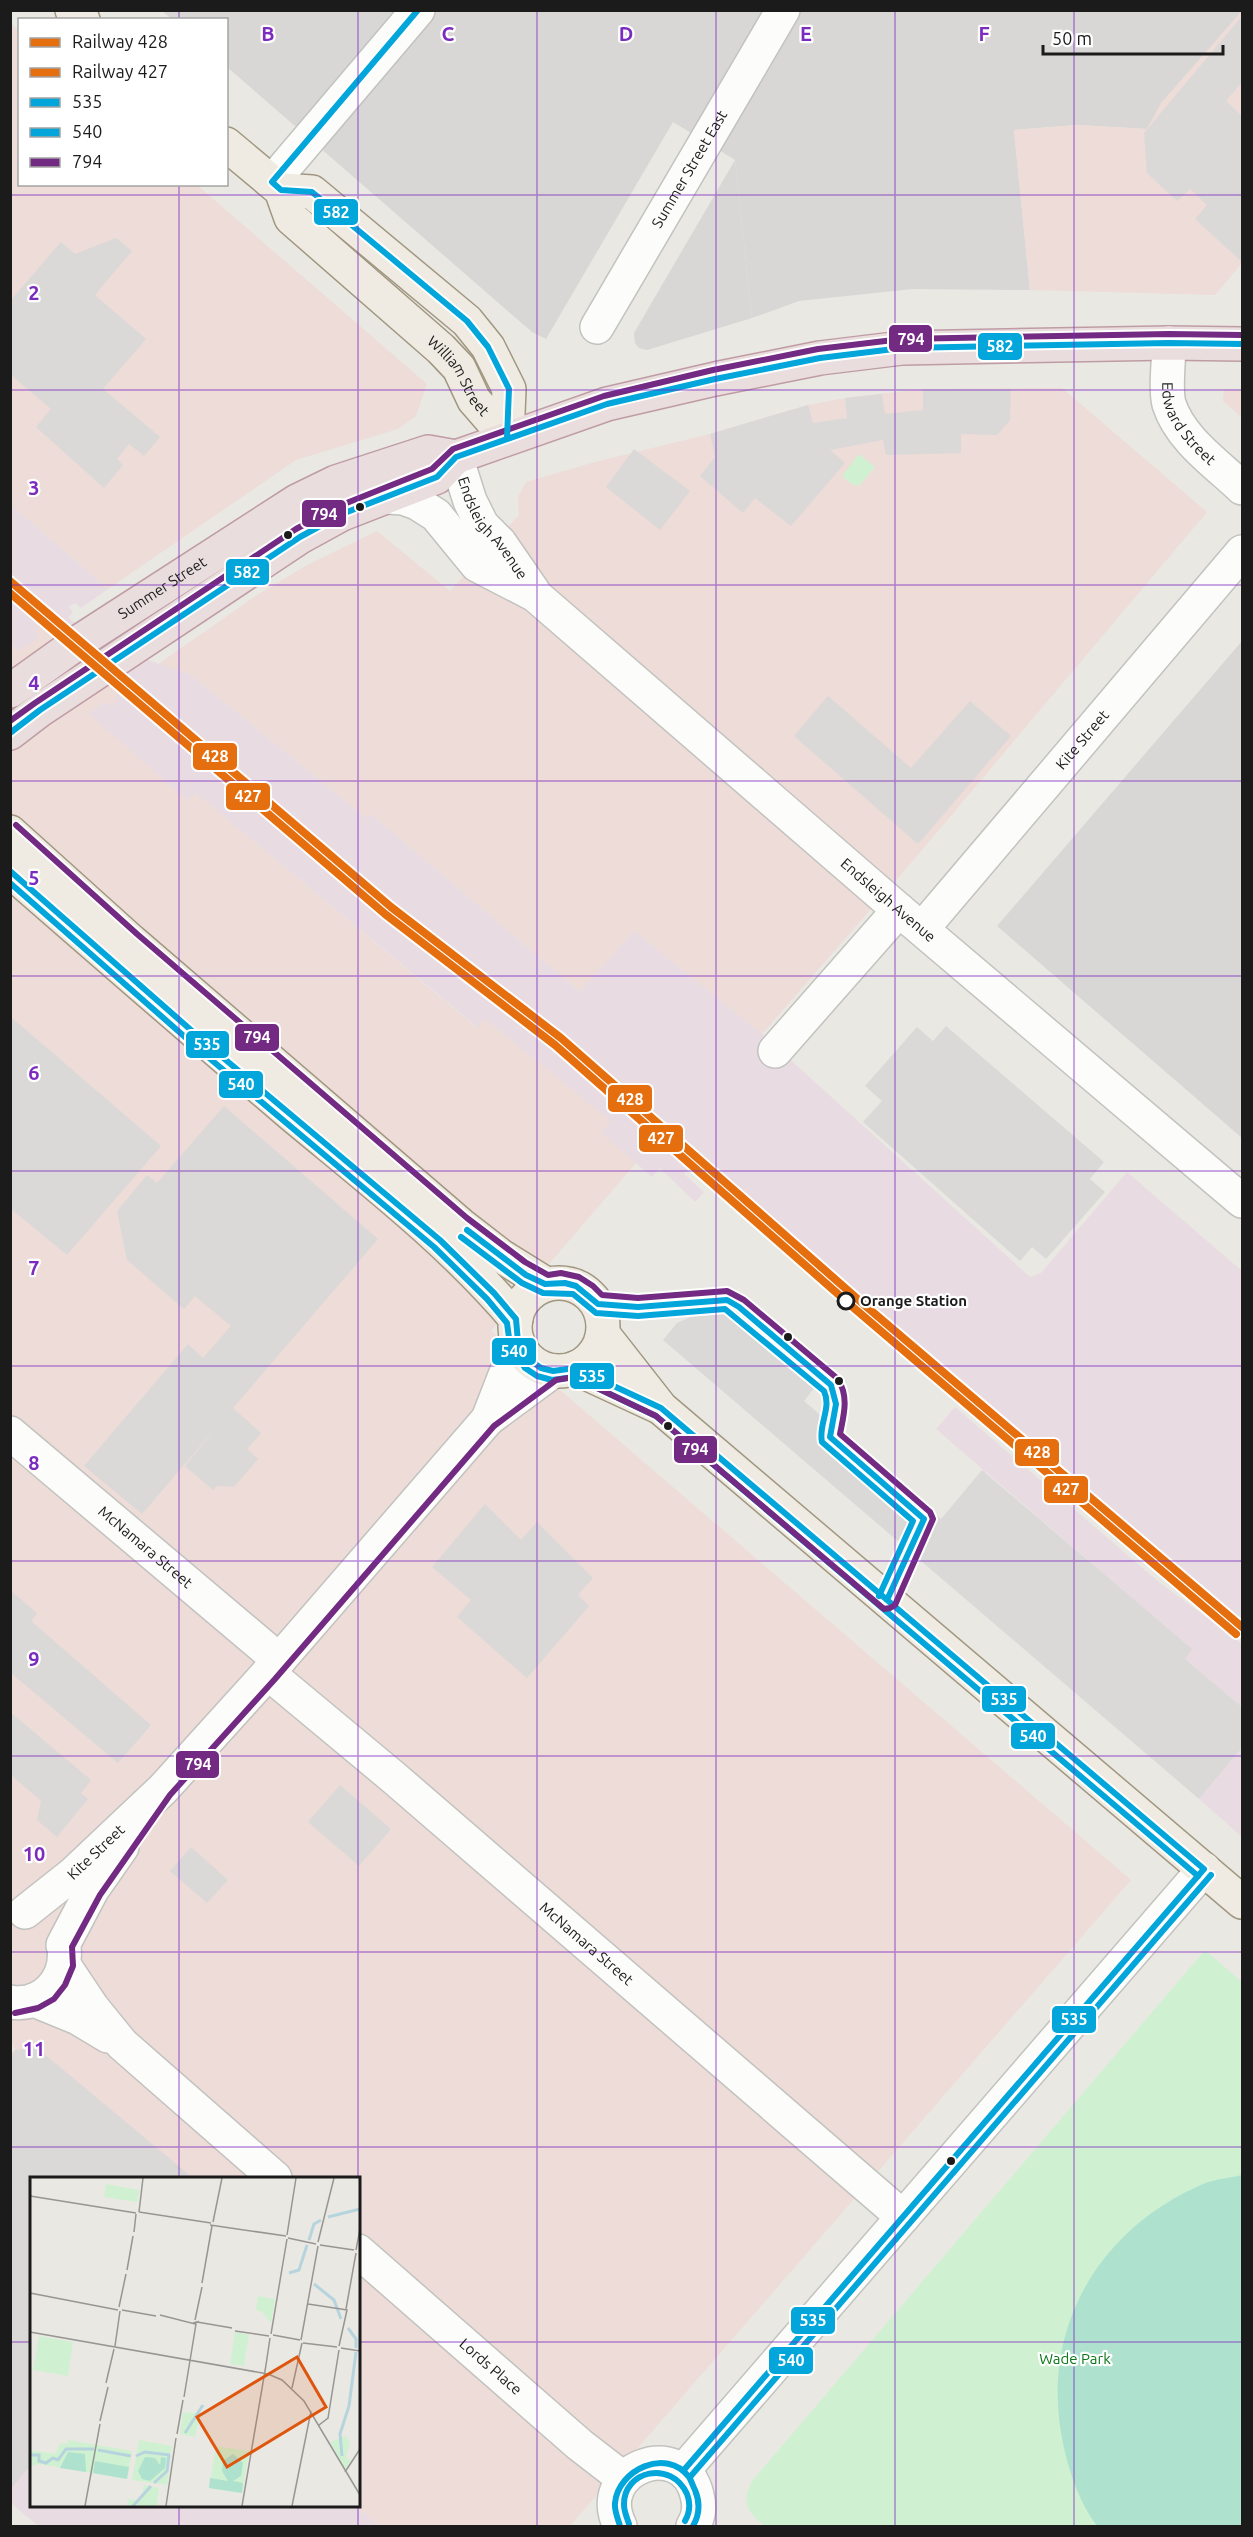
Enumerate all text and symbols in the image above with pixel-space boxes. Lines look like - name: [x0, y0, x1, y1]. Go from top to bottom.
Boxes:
- legend: [18, 18, 228, 186]
- scale bar: [1043, 18, 1223, 56]
- text: B: [261, 22, 275, 45]
- text: C: [442, 22, 455, 45]
- text: D: [619, 22, 633, 45]
- text: E: [800, 22, 812, 45]
- text: F: [978, 22, 990, 45]
- text: 50 m: [1052, 28, 1092, 48]
- text: Railway 428: [72, 31, 168, 51]
- text: Railway 427: [72, 61, 168, 81]
- text: 535: [72, 91, 102, 111]
- street label: Summer Street East: [648, 107, 730, 231]
- text: 540: [72, 121, 102, 141]
- text: 794: [72, 151, 102, 171]
- line badge: 582: [313, 198, 359, 226]
- text: 582: [322, 203, 350, 221]
- text: 2: [28, 281, 40, 304]
- line badge: 794: [888, 324, 933, 353]
- text: 794: [897, 330, 925, 348]
- street label: William Street: [424, 332, 493, 419]
- line badge: 582: [977, 332, 1023, 361]
- text: 582: [986, 337, 1014, 355]
- street label: Edward Street: [1159, 382, 1219, 468]
- street label: Endsleigh Avenue: [455, 475, 531, 582]
- text: 3: [28, 476, 40, 499]
- line badge: 794: [301, 499, 347, 528]
- unlabelled marker: [354, 501, 366, 513]
- text: 794: [310, 505, 338, 523]
- unlabelled marker: [282, 529, 294, 541]
- street label: Summer Street: [115, 553, 209, 622]
- line badge: 582: [225, 558, 270, 586]
- text: 582: [233, 563, 261, 581]
- text: 4: [28, 671, 40, 694]
- street label: Kite Street: [1052, 706, 1112, 773]
- line badge: 428: [192, 742, 238, 771]
- text: 428: [201, 747, 229, 765]
- line badge: 427: [225, 782, 271, 811]
- text: 427: [234, 787, 262, 805]
- street label: Endsleigh Avenue: [838, 855, 939, 945]
- text: 5: [28, 866, 40, 889]
- line badge: 794: [234, 1023, 280, 1052]
- text: 794: [243, 1028, 271, 1046]
- line badge: 535: [185, 1030, 230, 1059]
- text: 535: [193, 1035, 221, 1053]
- text: 6: [28, 1061, 40, 1084]
- line badge: 540: [218, 1070, 264, 1099]
- text: 540: [227, 1075, 255, 1093]
- line badge: 428: [607, 1084, 653, 1113]
- text: 428: [616, 1090, 644, 1108]
- line badge: 427: [638, 1124, 684, 1153]
- text: 427: [647, 1129, 675, 1147]
- text: 7: [28, 1256, 40, 1279]
- marker: Orange Station: [837, 1292, 855, 1310]
- place label: Orange Station: [860, 1292, 967, 1309]
- unlabelled marker: [782, 1331, 794, 1343]
- line badge: 540: [491, 1337, 537, 1366]
- text: 540: [500, 1342, 528, 1360]
- line badge: 535: [569, 1362, 615, 1390]
- text: 535: [578, 1367, 606, 1385]
- unlabelled marker: [833, 1375, 845, 1387]
- unlabelled marker: [662, 1420, 674, 1432]
- line badge: 794: [673, 1435, 718, 1464]
- line badge: 428: [1014, 1438, 1060, 1467]
- text: 794: [681, 1440, 709, 1458]
- text: 428: [1023, 1443, 1051, 1461]
- text: 8: [28, 1451, 40, 1474]
- line badge: 427: [1043, 1475, 1089, 1504]
- text: 427: [1052, 1480, 1080, 1498]
- street label: McNamara Street: [95, 1502, 196, 1591]
- text: 9: [28, 1647, 40, 1670]
- line badge: 535: [981, 1685, 1027, 1713]
- text: 535: [990, 1690, 1018, 1708]
- line badge: 540: [1010, 1722, 1056, 1750]
- text: 540: [1019, 1727, 1047, 1745]
- line badge: 794: [175, 1750, 220, 1779]
- text: 794: [184, 1755, 212, 1773]
- street label: Kite Street: [64, 1821, 128, 1883]
- text: 10: [23, 1842, 45, 1865]
- street label: McNamara Street: [537, 1899, 637, 1988]
- line badge: 535: [1051, 2005, 1097, 2034]
- text: 535: [1060, 2010, 1088, 2028]
- text: 11: [23, 2037, 45, 2060]
- unlabelled marker: [945, 2155, 957, 2167]
- inset map: [30, 2177, 360, 2507]
- line badge: 535: [790, 2306, 836, 2335]
- text: 535: [799, 2311, 827, 2329]
- street label: Lords Place: [456, 2335, 525, 2398]
- line badge: 540: [768, 2346, 814, 2375]
- park label: Wade Park: [1039, 2350, 1111, 2367]
- text: 540: [777, 2351, 805, 2369]

